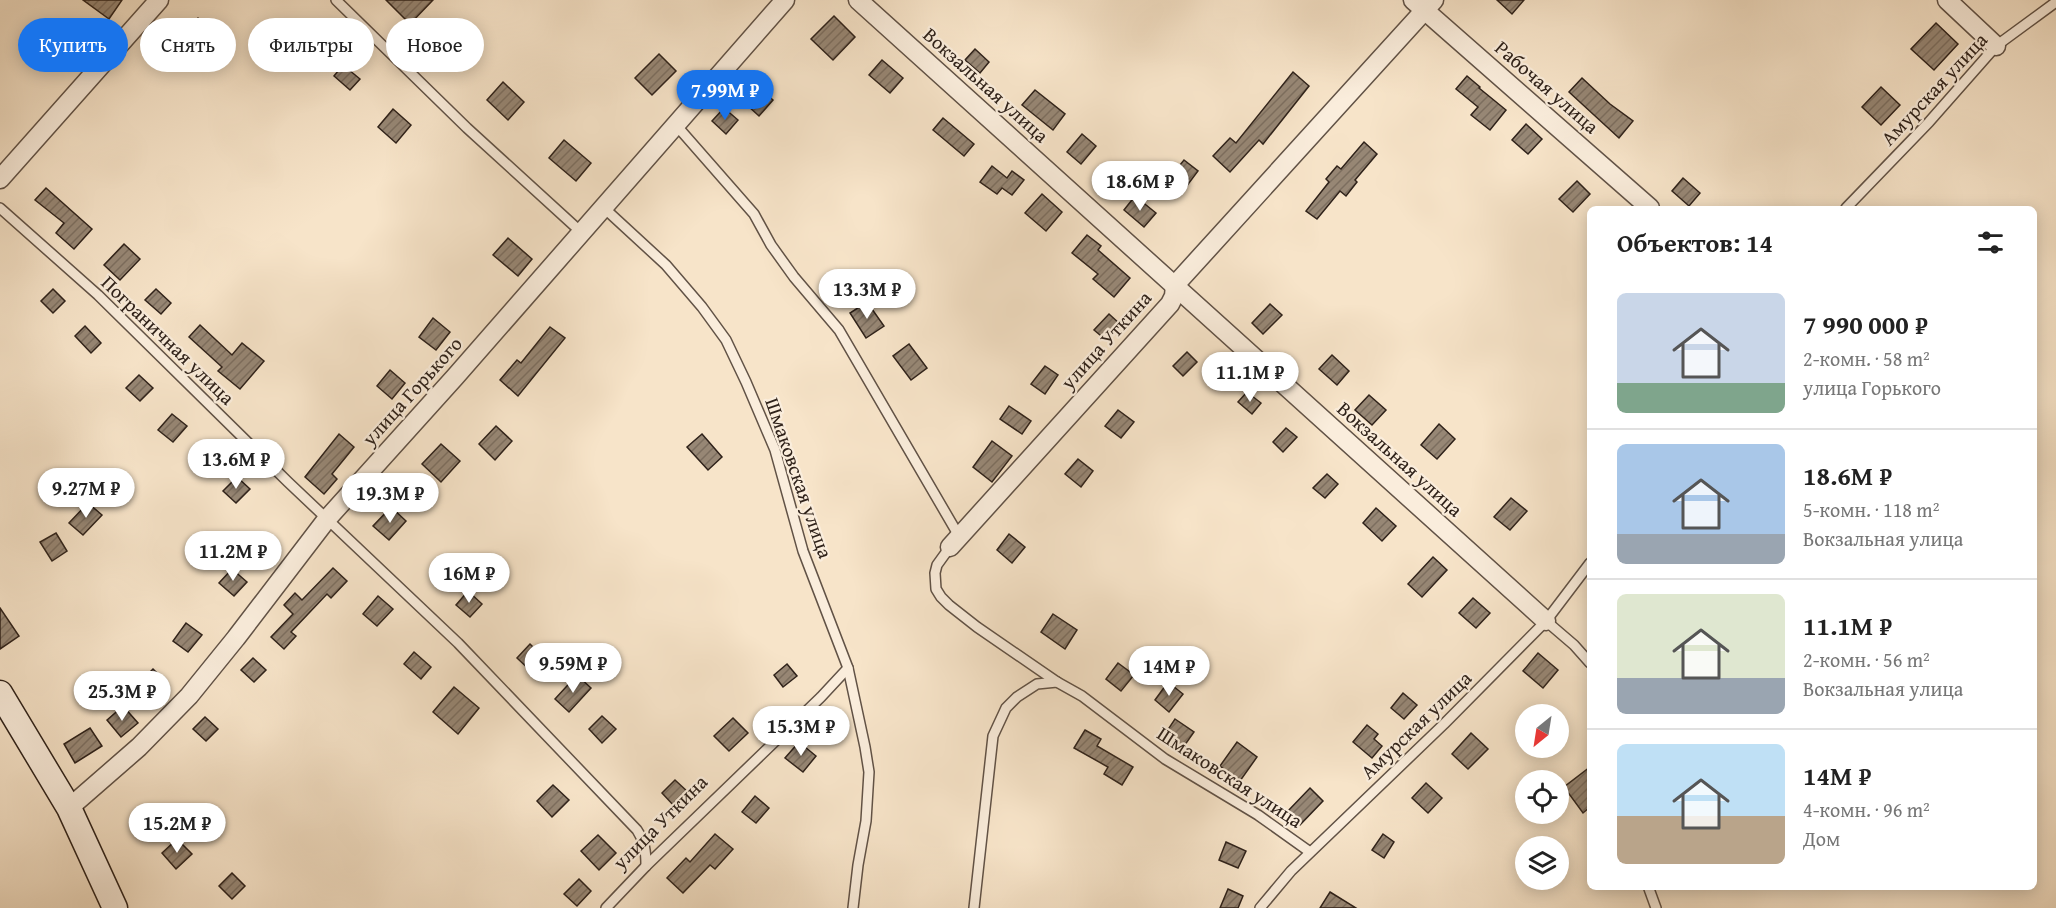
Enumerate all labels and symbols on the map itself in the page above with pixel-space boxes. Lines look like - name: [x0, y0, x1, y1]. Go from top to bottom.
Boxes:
- street label: Вокзальная улица: [917, 20, 1056, 149]
- street label: Амурская улица: [1874, 25, 1994, 151]
- street label: Рабочая улица: [1489, 33, 1606, 140]
- pin: 7.99M ₽: [670, 70, 780, 121]
- pin: 18.6M ₽: [1085, 161, 1195, 212]
- street label: Пограничная улица: [95, 268, 242, 411]
- pin: 13.3M ₽: [812, 269, 922, 320]
- street label: улица Уткина: [1053, 284, 1158, 396]
- street label: улица Горького: [354, 330, 469, 452]
- pin: 11.1M ₽: [1195, 352, 1305, 403]
- street label: Шмаковская улица: [758, 394, 841, 563]
- street label: Вокзальная улица: [1331, 394, 1470, 523]
- pin: 13.6M ₽: [181, 439, 291, 490]
- pin: 9.27M ₽: [31, 468, 141, 519]
- pin: 19.3M ₽: [335, 473, 445, 524]
- pin: 11.2M ₽: [178, 531, 288, 582]
- pin: 16M ₽: [427, 553, 511, 604]
- pin: 9.59M ₽: [518, 643, 628, 694]
- pin: 14M ₽: [1127, 646, 1211, 697]
- street label: Амурская улица: [1354, 664, 1478, 785]
- pin: 25.3M ₽: [67, 671, 177, 722]
- north arrow: [1515, 704, 1569, 758]
- pin: 15.3M ₽: [746, 706, 856, 757]
- street label: Шмаковская улица: [1152, 719, 1309, 835]
- street label: улица Уткина: [605, 767, 714, 876]
- pin: 15.2M ₽: [122, 803, 232, 854]

